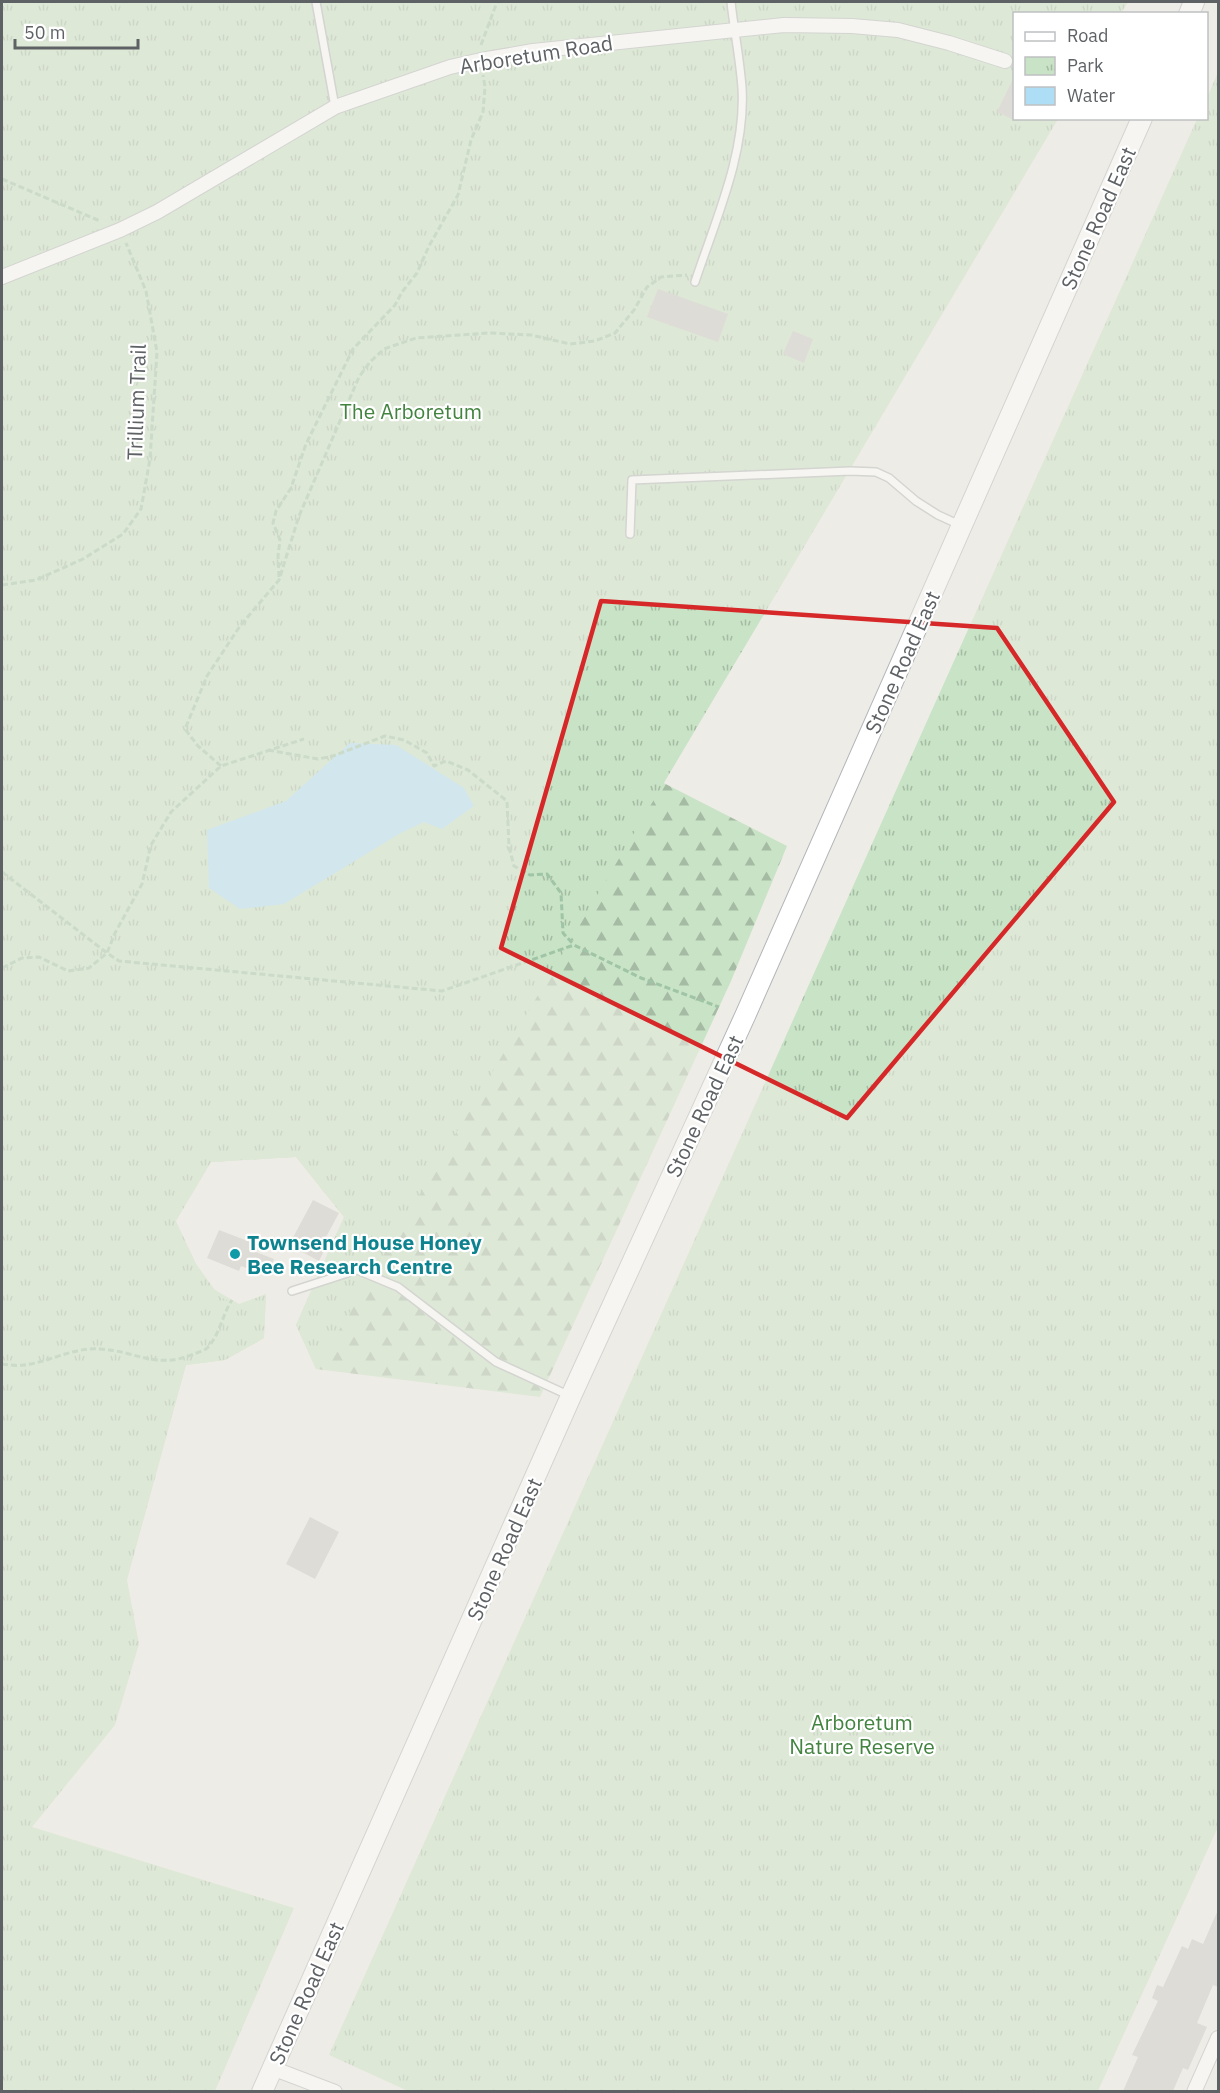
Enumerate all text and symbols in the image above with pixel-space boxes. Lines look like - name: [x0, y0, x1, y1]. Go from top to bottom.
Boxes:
- scale bar: [15, 12, 138, 50]
- legend: [1013, 12, 1208, 120]
- text: 50 m: [24, 21, 66, 44]
- text: Road: [1067, 24, 1108, 47]
- street label: Arboretum Road: [457, 28, 615, 80]
- text: Park: [1067, 54, 1104, 77]
- text: Water: [1067, 84, 1116, 107]
- street label: Stone Road East: [1054, 142, 1142, 294]
- street label: Trillium Trail: [120, 343, 152, 461]
- park label: The Arboretum: [340, 397, 482, 425]
- street label: Stone Road East: [858, 586, 946, 738]
- street label: Stone Road East: [659, 1030, 749, 1182]
- place label: Townsend House Honey Bee Research Centre: [247, 1228, 482, 1280]
- marker: Townsend House Honey Bee Research Centre: [228, 1247, 242, 1261]
- street label: Stone Road East: [460, 1473, 548, 1625]
- park label: Arboretum Nature Reserve: [789, 1708, 935, 1760]
- street label: Stone Road East: [262, 1917, 350, 2069]

